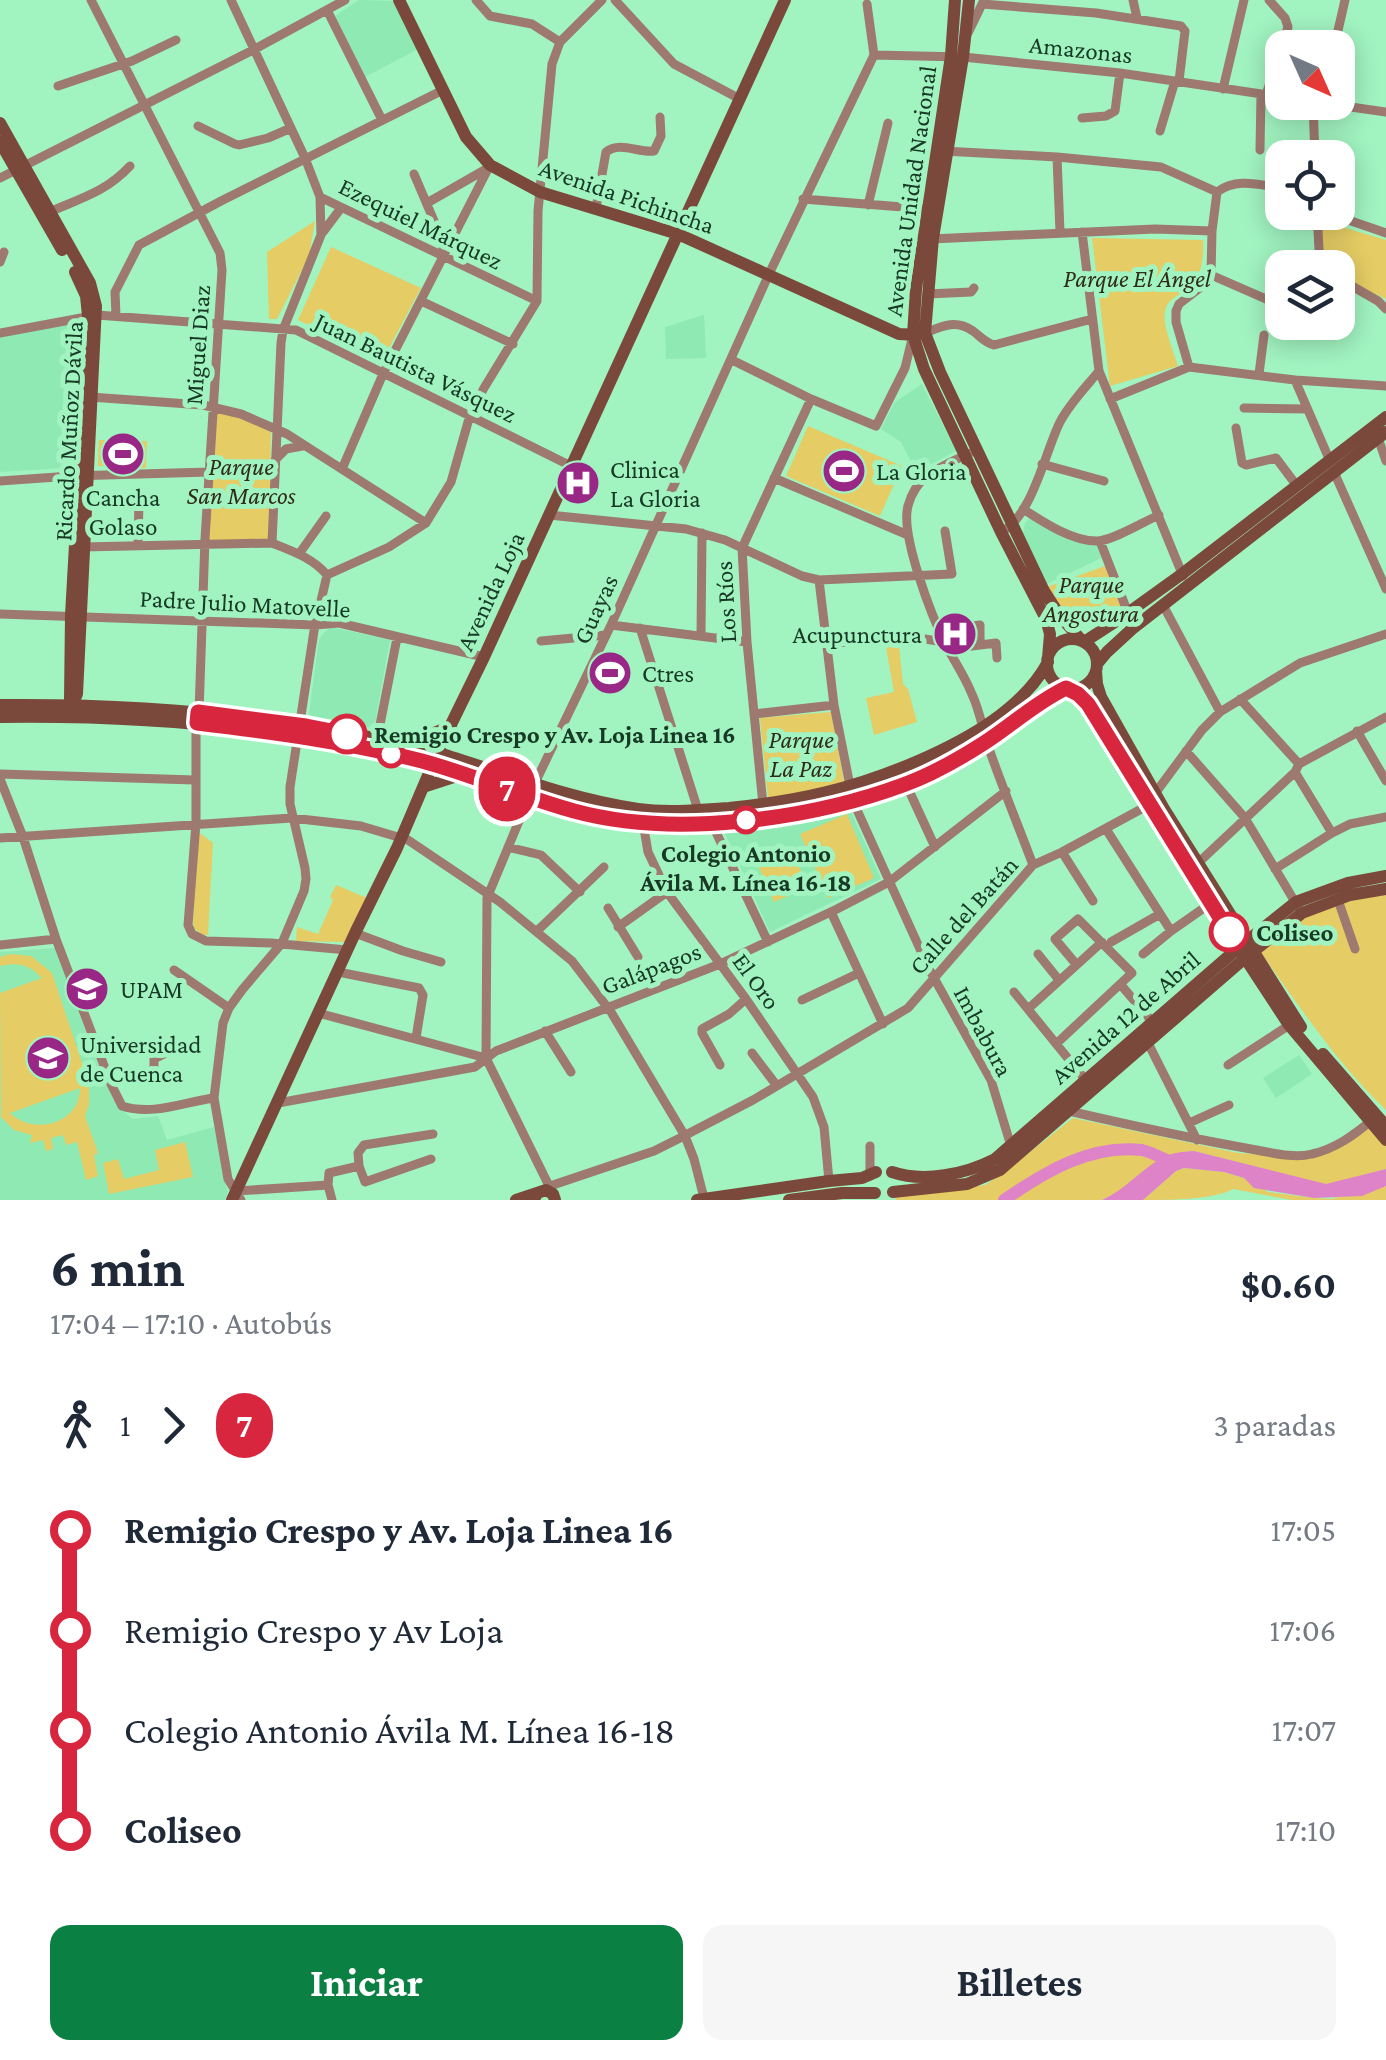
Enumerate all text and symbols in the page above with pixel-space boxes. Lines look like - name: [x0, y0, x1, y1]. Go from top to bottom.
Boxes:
- north arrow: [1265, 30, 1355, 120]
- map controls: [1265, 30, 1355, 340]
- street label: Amazonas: [1028, 31, 1134, 68]
- street label: Avenida Unidad Nacional: [880, 64, 941, 318]
- button: locate: [1265, 140, 1355, 230]
- street label: Avenida Pichincha: [536, 154, 718, 239]
- street label: Ezequiel Márquez: [334, 172, 507, 276]
- button: layers: [1265, 250, 1355, 340]
- park label: Parque El Ángel: [1063, 265, 1212, 293]
- street label: Miguel Diaz: [180, 284, 216, 406]
- street label: Juan Bautista Vásquez: [309, 306, 521, 429]
- street label: Ricardo Muñoz Dávila: [49, 320, 88, 542]
- sports icon: Cancha Golaso: [100, 431, 146, 477]
- sports icon: La Gloria: [821, 448, 867, 494]
- park label: Parque San Marcos: [187, 453, 296, 509]
- place label: Clinica La Gloria: [610, 456, 701, 512]
- place label: La Gloria: [876, 458, 967, 485]
- hospital icon: Clinica La Gloria: [555, 460, 601, 506]
- place label: Cancha Golaso: [86, 484, 161, 540]
- street label: Avenida Loja: [451, 527, 531, 655]
- street label: Los Ríos: [710, 560, 741, 644]
- street label: Guayas: [568, 570, 624, 649]
- park label: Parque Angostura: [1041, 571, 1139, 628]
- street label: Padre Julio Matovelle: [139, 584, 351, 624]
- hospital icon: Acupunctura: [932, 611, 978, 657]
- place label: Acupunctura: [792, 621, 922, 649]
- sports icon: Ctres: [587, 650, 633, 696]
- place label: Ctres: [642, 660, 694, 687]
- marker: Remigio Crespo y Av. Loja Linea 16: [328, 715, 366, 753]
- place label: Remigio Crespo y Av. Loja Linea 16: [374, 721, 736, 749]
- park label: Parque La Paz: [768, 726, 834, 782]
- unlabelled marker: [378, 741, 404, 767]
- line badge: 7: [474, 756, 540, 822]
- text: 7: [499, 770, 515, 809]
- marker: Colegio Antonio Ávila M. Línea 16-18: [733, 807, 759, 833]
- place label: Colegio Antonio Ávila M. Línea 16-18: [639, 840, 852, 896]
- street label: Calle del Batán: [904, 851, 1023, 980]
- marker: Coliseo: [1210, 913, 1248, 951]
- place label: Coliseo: [1256, 919, 1333, 946]
- street label: Galápagos: [598, 937, 705, 1001]
- street label: Avenida 12 de Abril: [1046, 946, 1205, 1089]
- street label: El Oro: [727, 948, 786, 1014]
- school or university icon: UPAM: [64, 966, 110, 1012]
- place label: UPAM: [120, 976, 183, 1003]
- street label: Imbabura: [949, 982, 1019, 1081]
- place label: Universidad de Cuenca: [80, 1031, 201, 1087]
- school or university icon: Universidad de Cuenca: [25, 1035, 71, 1081]
- text: 6 min: [50, 1237, 185, 1298]
- text: $0.60: [1241, 1264, 1336, 1306]
- text: 17:04 – 17:10 · Autobús: [50, 1305, 332, 1341]
- icon: walk: [50, 1398, 105, 1453]
- icon: forward: [146, 1398, 201, 1453]
- text: 7: [236, 1406, 253, 1445]
- text: 1: [120, 1407, 131, 1443]
- text: 3 paradas: [1213, 1407, 1336, 1443]
- text: Remigio Crespo y Av. Loja Linea 16: [124, 1509, 674, 1551]
- text: 17:05: [1271, 1512, 1336, 1548]
- text: Remigio Crespo y Av Loja: [124, 1609, 504, 1651]
- text: 17:06: [1269, 1612, 1336, 1648]
- text: Colegio Antonio Ávila M. Línea 16-18: [124, 1709, 675, 1751]
- text: 17:07: [1272, 1712, 1336, 1748]
- text: Coliseo: [124, 1809, 242, 1851]
- text: 17:10: [1275, 1812, 1336, 1848]
- button: Iniciar: [50, 1925, 683, 2040]
- button: Billetes: [703, 1925, 1336, 2040]

